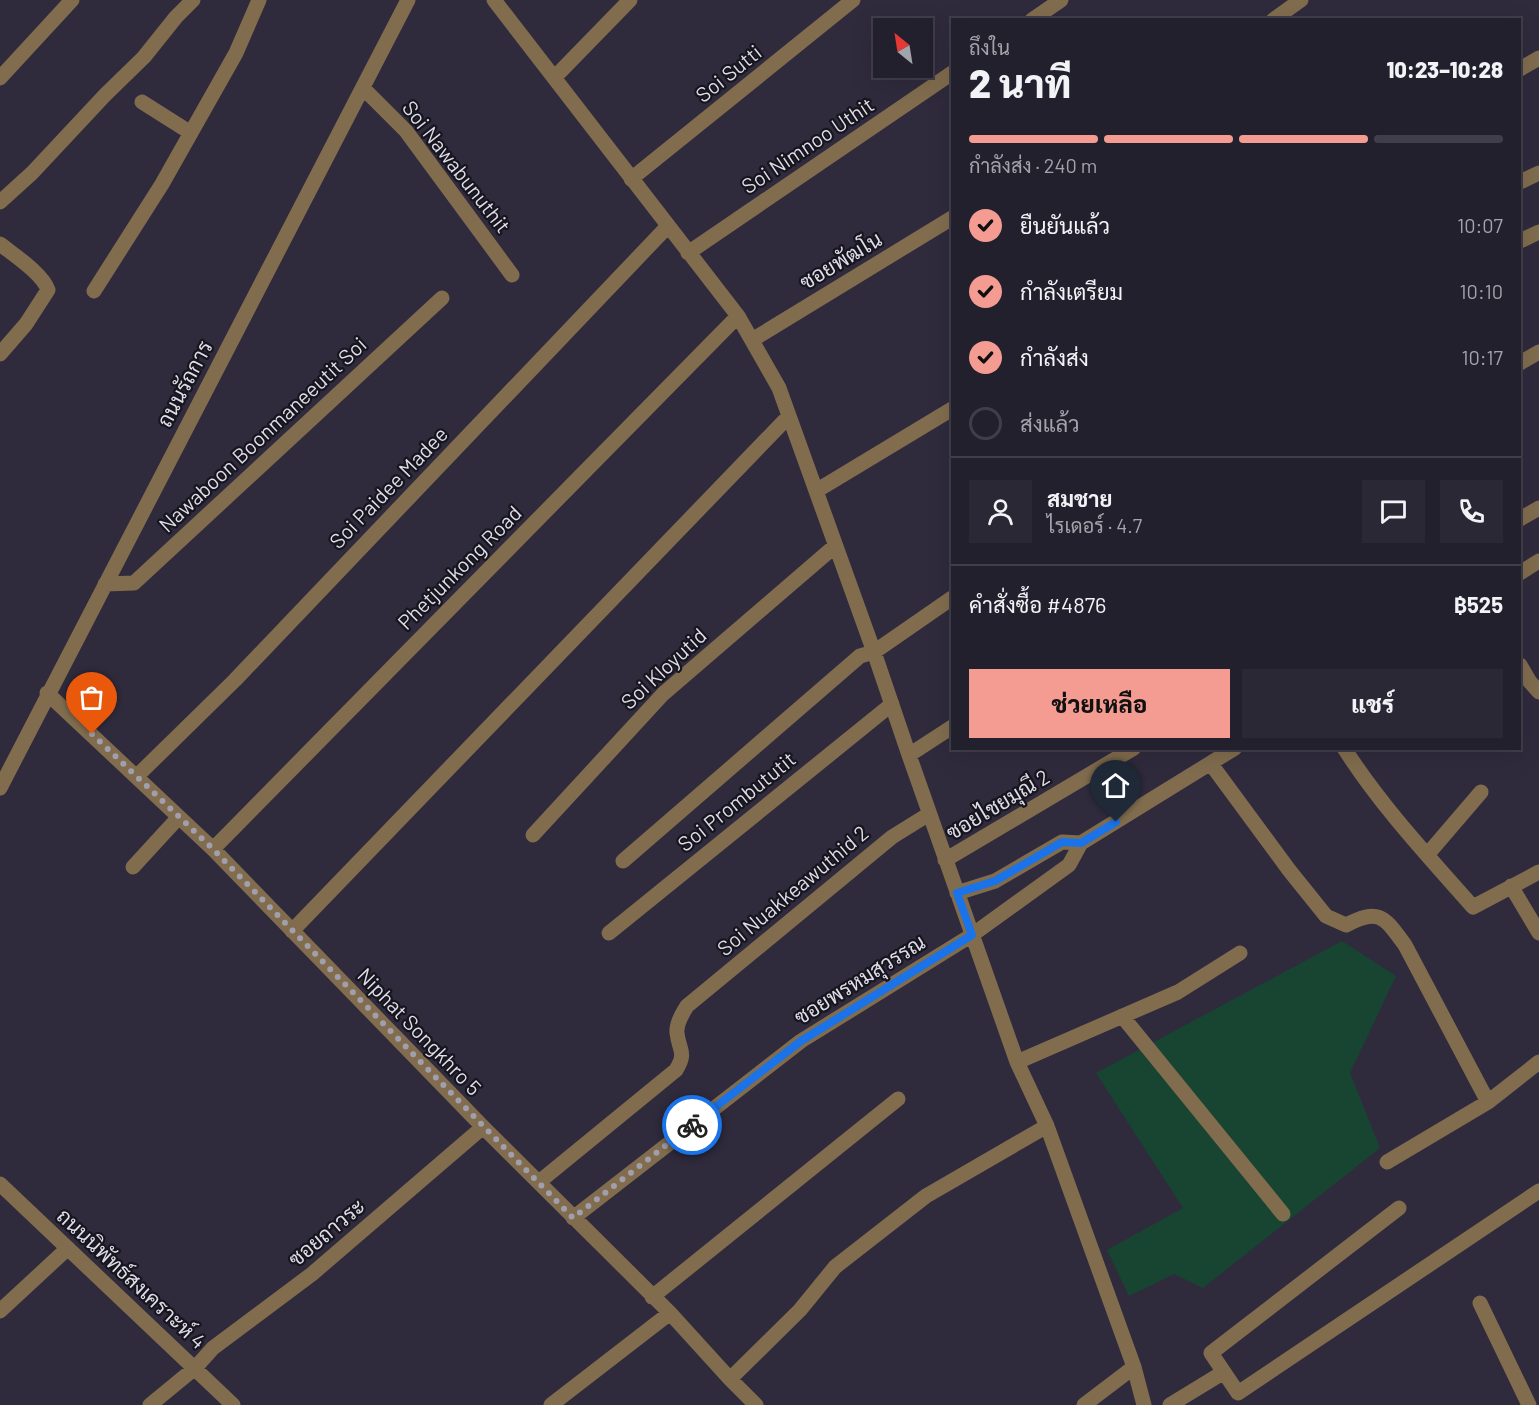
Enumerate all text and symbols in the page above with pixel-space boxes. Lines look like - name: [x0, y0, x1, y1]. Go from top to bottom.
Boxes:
- north arrow: [873, 18, 933, 78]
- map controls: [873, 18, 933, 78]
- text: ถึงใน: [969, 35, 1010, 59]
- street label: Soi Sutti: [690, 39, 766, 107]
- text: 10:23–10:28: [1386, 56, 1503, 82]
- text: 2 นาที: [969, 59, 1071, 106]
- street label: Soi Nimnoo Uthit: [736, 91, 878, 198]
- street label: Soi Nawabunuthit: [398, 95, 517, 237]
- text: กำลังส่ง · 240 m: [969, 153, 1097, 177]
- icon: check: [969, 209, 1002, 242]
- text: ยืนยันแล้ว: [1020, 212, 1110, 238]
- text: 10:07: [1457, 213, 1503, 237]
- street label: ซอยพัฒโน: [795, 226, 886, 294]
- icon: check: [969, 275, 1002, 308]
- text: กำลังเตรียม: [1020, 278, 1123, 304]
- text: 10:10: [1460, 279, 1503, 303]
- street label: Nawaboon Boonmaneeutit Soi: [153, 331, 371, 537]
- street label: ถนนรัถการ: [151, 336, 217, 431]
- icon: check: [969, 341, 1002, 374]
- text: กำลังส่ง: [1020, 344, 1089, 370]
- text: 10:17: [1461, 345, 1503, 369]
- text: ส่งแล้ว: [1020, 410, 1080, 436]
- street label: Soi Paidee Madee: [324, 421, 452, 553]
- button: person: [969, 480, 1032, 543]
- button: chat: [1362, 480, 1425, 543]
- button: phone: [1440, 480, 1503, 543]
- text: สมชาย: [1047, 485, 1113, 511]
- street label: Phetjunkong Road: [392, 500, 526, 634]
- text: ไรเดอร์ · 4.7: [1047, 513, 1142, 537]
- text: คำสั่งซื้อ #4876: [969, 591, 1106, 617]
- text: ฿525: [1454, 591, 1503, 617]
- street label: Soi Kloyutid: [615, 622, 711, 714]
- button: ช่วยเหลือ: [969, 669, 1230, 738]
- button: แชร์: [1242, 669, 1503, 738]
- pin: [66, 672, 117, 734]
- icon: bag: [75, 681, 108, 714]
- street label: Soi Prombututit: [672, 746, 800, 856]
- pin: [1090, 760, 1141, 822]
- street label: ซอยไชยมุณี 2: [941, 763, 1055, 847]
- icon: home: [1099, 769, 1132, 802]
- street label: Soi Nuakkeawuthid 2: [711, 819, 873, 960]
- street label: ซอยพรหมสุวรรณ: [789, 929, 931, 1031]
- street label: Niphat Songkhro 5: [353, 962, 487, 1100]
- courier: [662, 1095, 722, 1155]
- icon: bike: [676, 1109, 709, 1142]
- street label: ซอยถาวระ: [283, 1193, 369, 1271]
- street label: ถนนนิพัทธ์สงเคราะห์ 4: [52, 1203, 212, 1353]

